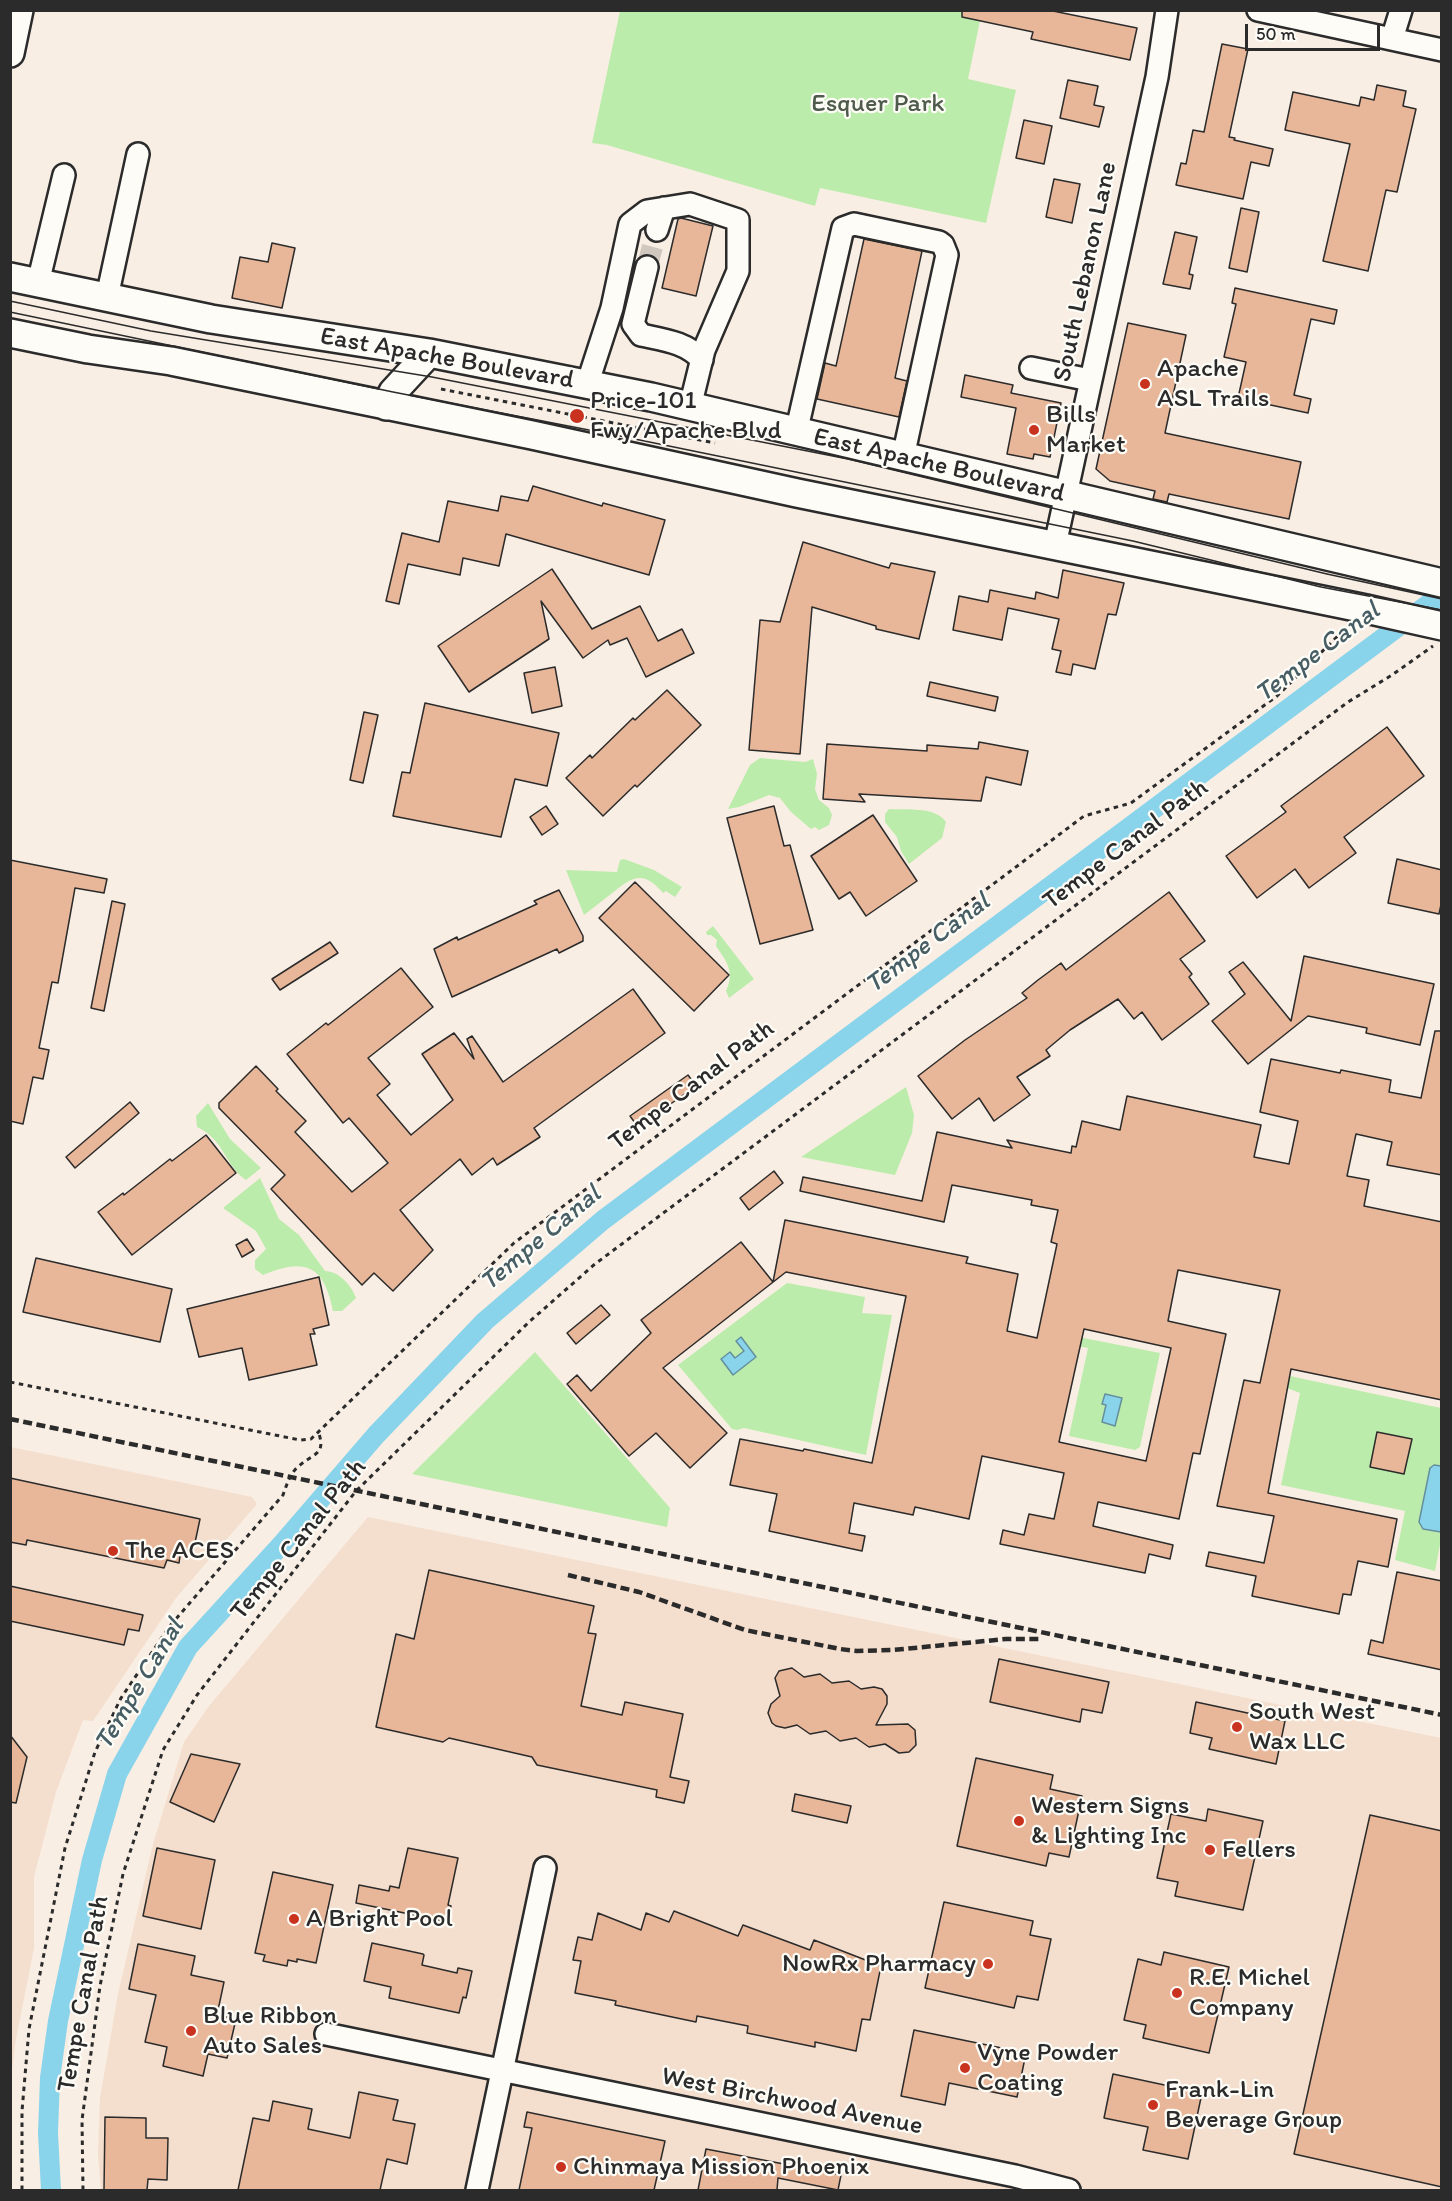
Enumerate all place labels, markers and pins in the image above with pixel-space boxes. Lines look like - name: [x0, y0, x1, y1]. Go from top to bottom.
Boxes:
- place label: Apache ASL Trails: [1157, 353, 1270, 414]
- marker: Apache ASL Trails: [1138, 377, 1152, 391]
- place label: Price-101 Fwy/Apache Blvd: [590, 385, 782, 446]
- place label: Bills Market: [1046, 399, 1126, 460]
- marker: Price-101 Fwy/Apache Blvd: [568, 407, 586, 425]
- marker: Bills Market: [1027, 423, 1041, 437]
- place label: The ACES: [125, 1535, 234, 1567]
- marker: The ACES: [106, 1544, 120, 1558]
- place label: South West Wax LLC: [1249, 1696, 1375, 1757]
- marker: South West Wax LLC: [1230, 1720, 1244, 1734]
- place label: Western Signs & Lighting Inc: [1031, 1790, 1189, 1852]
- marker: Western Signs & Lighting Inc: [1012, 1814, 1026, 1828]
- place label: Fellers: [1222, 1834, 1296, 1866]
- marker: Fellers: [1203, 1843, 1217, 1857]
- place label: A Bright Pool: [306, 1903, 453, 1935]
- marker: A Bright Pool: [287, 1912, 301, 1926]
- place label: NowRx Pharmacy: [782, 1948, 976, 1980]
- marker: NowRx Pharmacy: [981, 1957, 995, 1971]
- place label: R.E. Michel Company: [1189, 1962, 1310, 2024]
- marker: R.E. Michel Company: [1170, 1986, 1184, 2000]
- place label: Blue Ribbon Auto Sales: [203, 2000, 337, 2062]
- marker: Blue Ribbon Auto Sales: [184, 2024, 198, 2038]
- place label: Vyne Powder Coating: [977, 2037, 1118, 2098]
- marker: Vyne Powder Coating: [958, 2061, 972, 2075]
- place label: Frank-Lin Beverage Group: [1165, 2074, 1342, 2136]
- marker: Frank-Lin Beverage Group: [1146, 2098, 1160, 2112]
- place label: Chinmaya Mission Phoenix: [573, 2151, 869, 2183]
- marker: Chinmaya Mission Phoenix: [554, 2160, 568, 2174]

